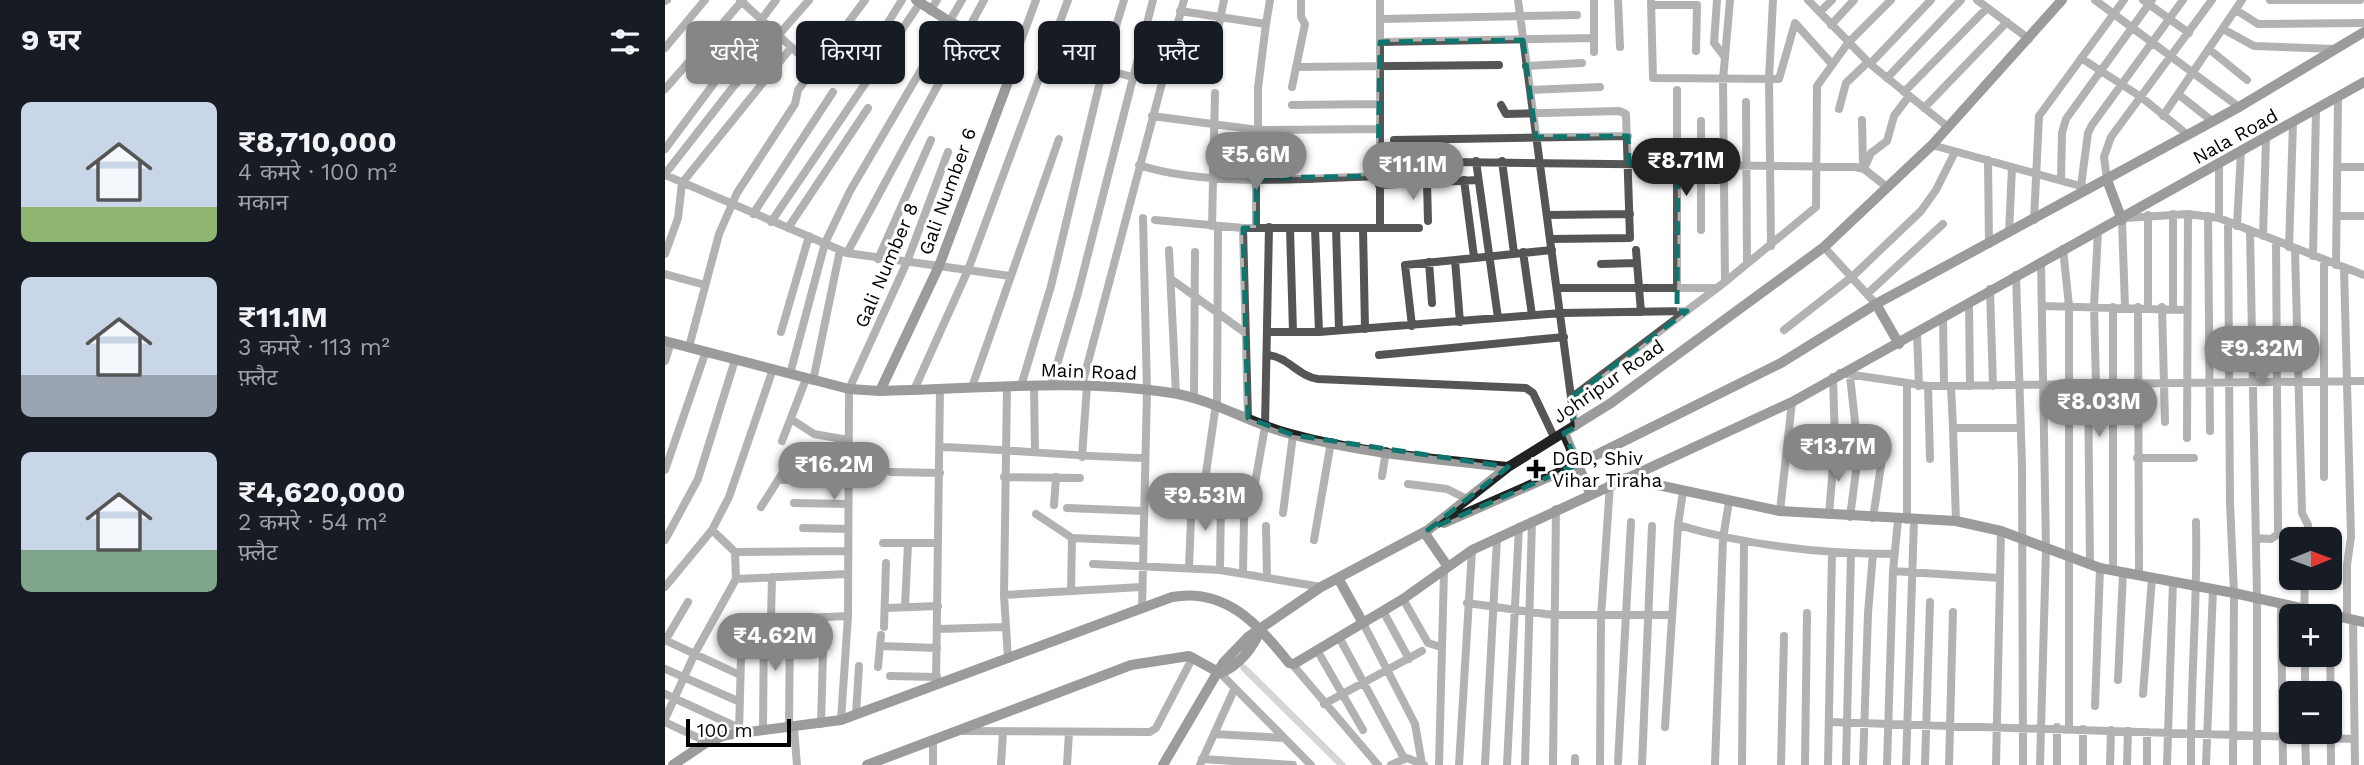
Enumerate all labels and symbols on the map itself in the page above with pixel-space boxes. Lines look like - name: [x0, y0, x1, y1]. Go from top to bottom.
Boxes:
- street label: Nala Road: [2189, 104, 2282, 169]
- street label: Gali Number 6: [914, 124, 981, 258]
- pin: ₹5.6M: [1207, 132, 1305, 192]
- pin: ₹8.71M: [1629, 138, 1743, 198]
- pin: ₹11.1M: [1356, 142, 1470, 202]
- street label: Gali Number 8: [850, 199, 923, 331]
- pin: ₹9.32M: [2205, 326, 2319, 386]
- street label: Johripur Road: [1548, 335, 1668, 428]
- street label: Main Road: [1040, 358, 1138, 385]
- pin: ₹8.03M: [2042, 380, 2156, 439]
- pin: ₹13.7M: [1781, 424, 1895, 484]
- pin: ₹16.2M: [777, 442, 891, 502]
- place label: DGD, Shiv Vihar Tiraha: [1552, 447, 1662, 492]
- marker: DGD, Shiv Vihar Tiraha: [1526, 459, 1546, 479]
- pin: ₹9.53M: [1148, 474, 1262, 533]
- north arrow: [2279, 527, 2341, 590]
- pin: ₹4.62M: [718, 614, 832, 673]
- scale bar: [686, 716, 791, 748]

